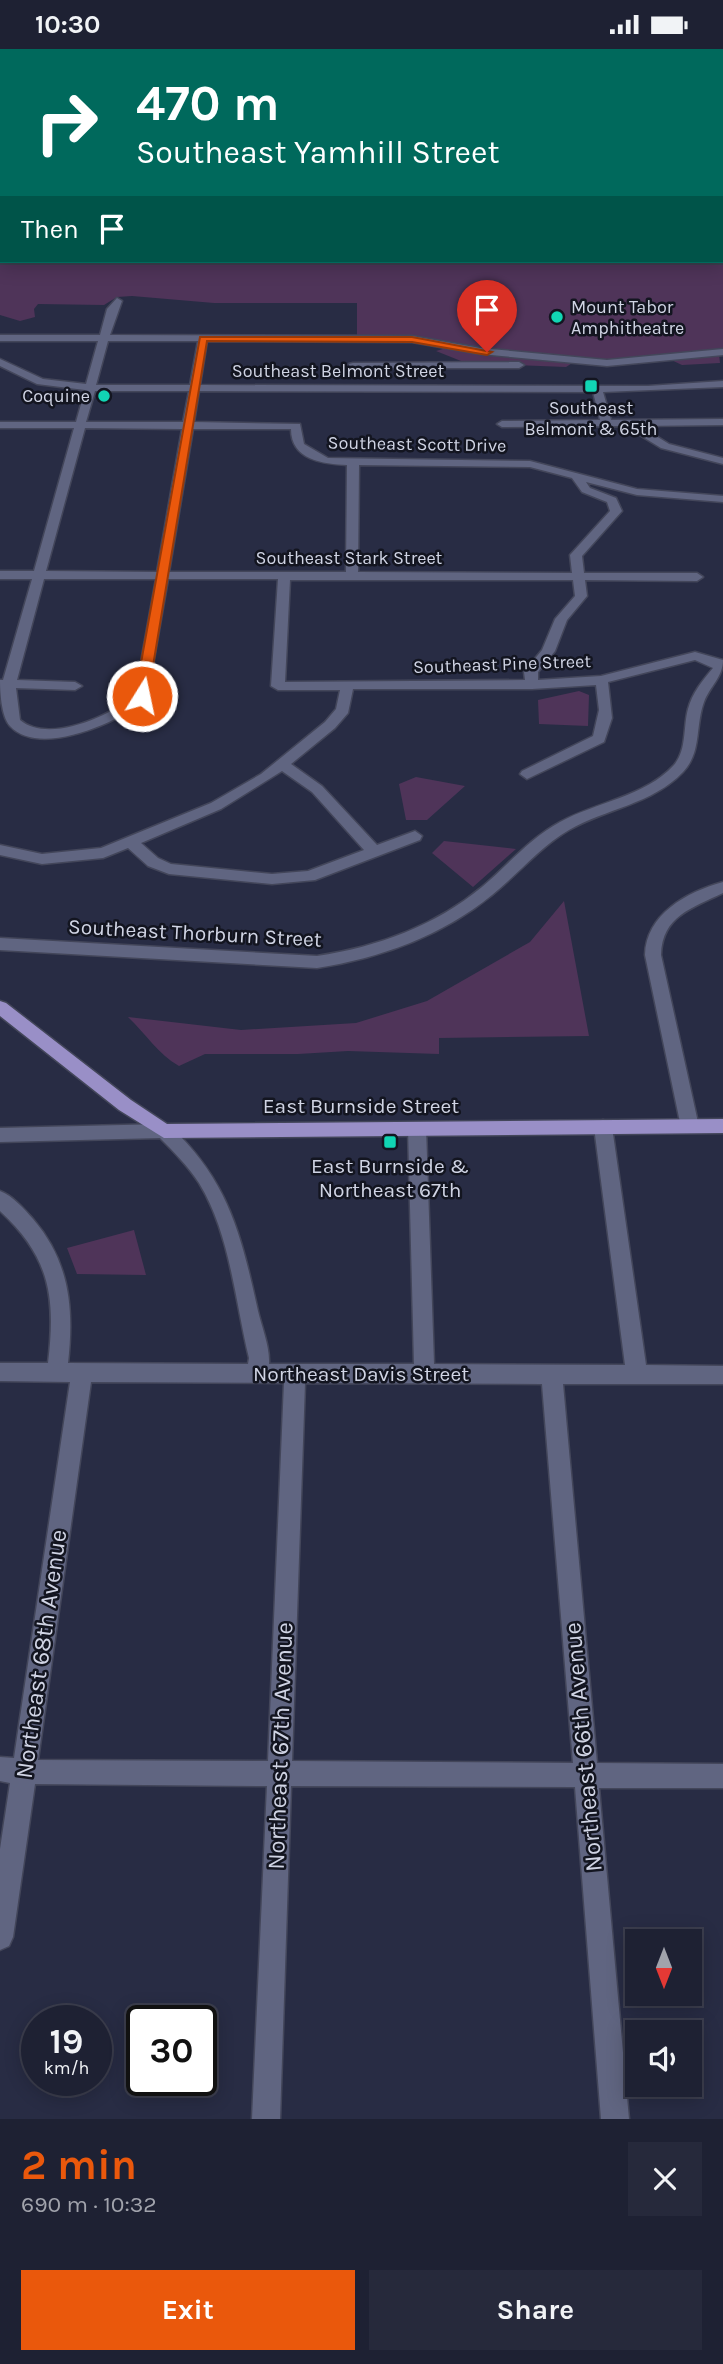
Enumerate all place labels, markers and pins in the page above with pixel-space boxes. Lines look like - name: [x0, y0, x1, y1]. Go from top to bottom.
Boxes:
- pin: [457, 280, 517, 352]
- place label: Mount Tabor Amphitheatre: [571, 296, 684, 339]
- marker: Mount Tabor Amphitheatre: [549, 309, 565, 325]
- marker: Southeast Belmont & 65th: [583, 378, 599, 394]
- place label: Coquine: [22, 385, 90, 407]
- marker: Coquine: [96, 388, 112, 404]
- place label: Southeast Belmont & 65th: [525, 397, 657, 440]
- marker: East Burnside & Northeast 67th: [382, 1134, 398, 1150]
- place label: East Burnside & Northeast 67th: [311, 1154, 469, 1202]

